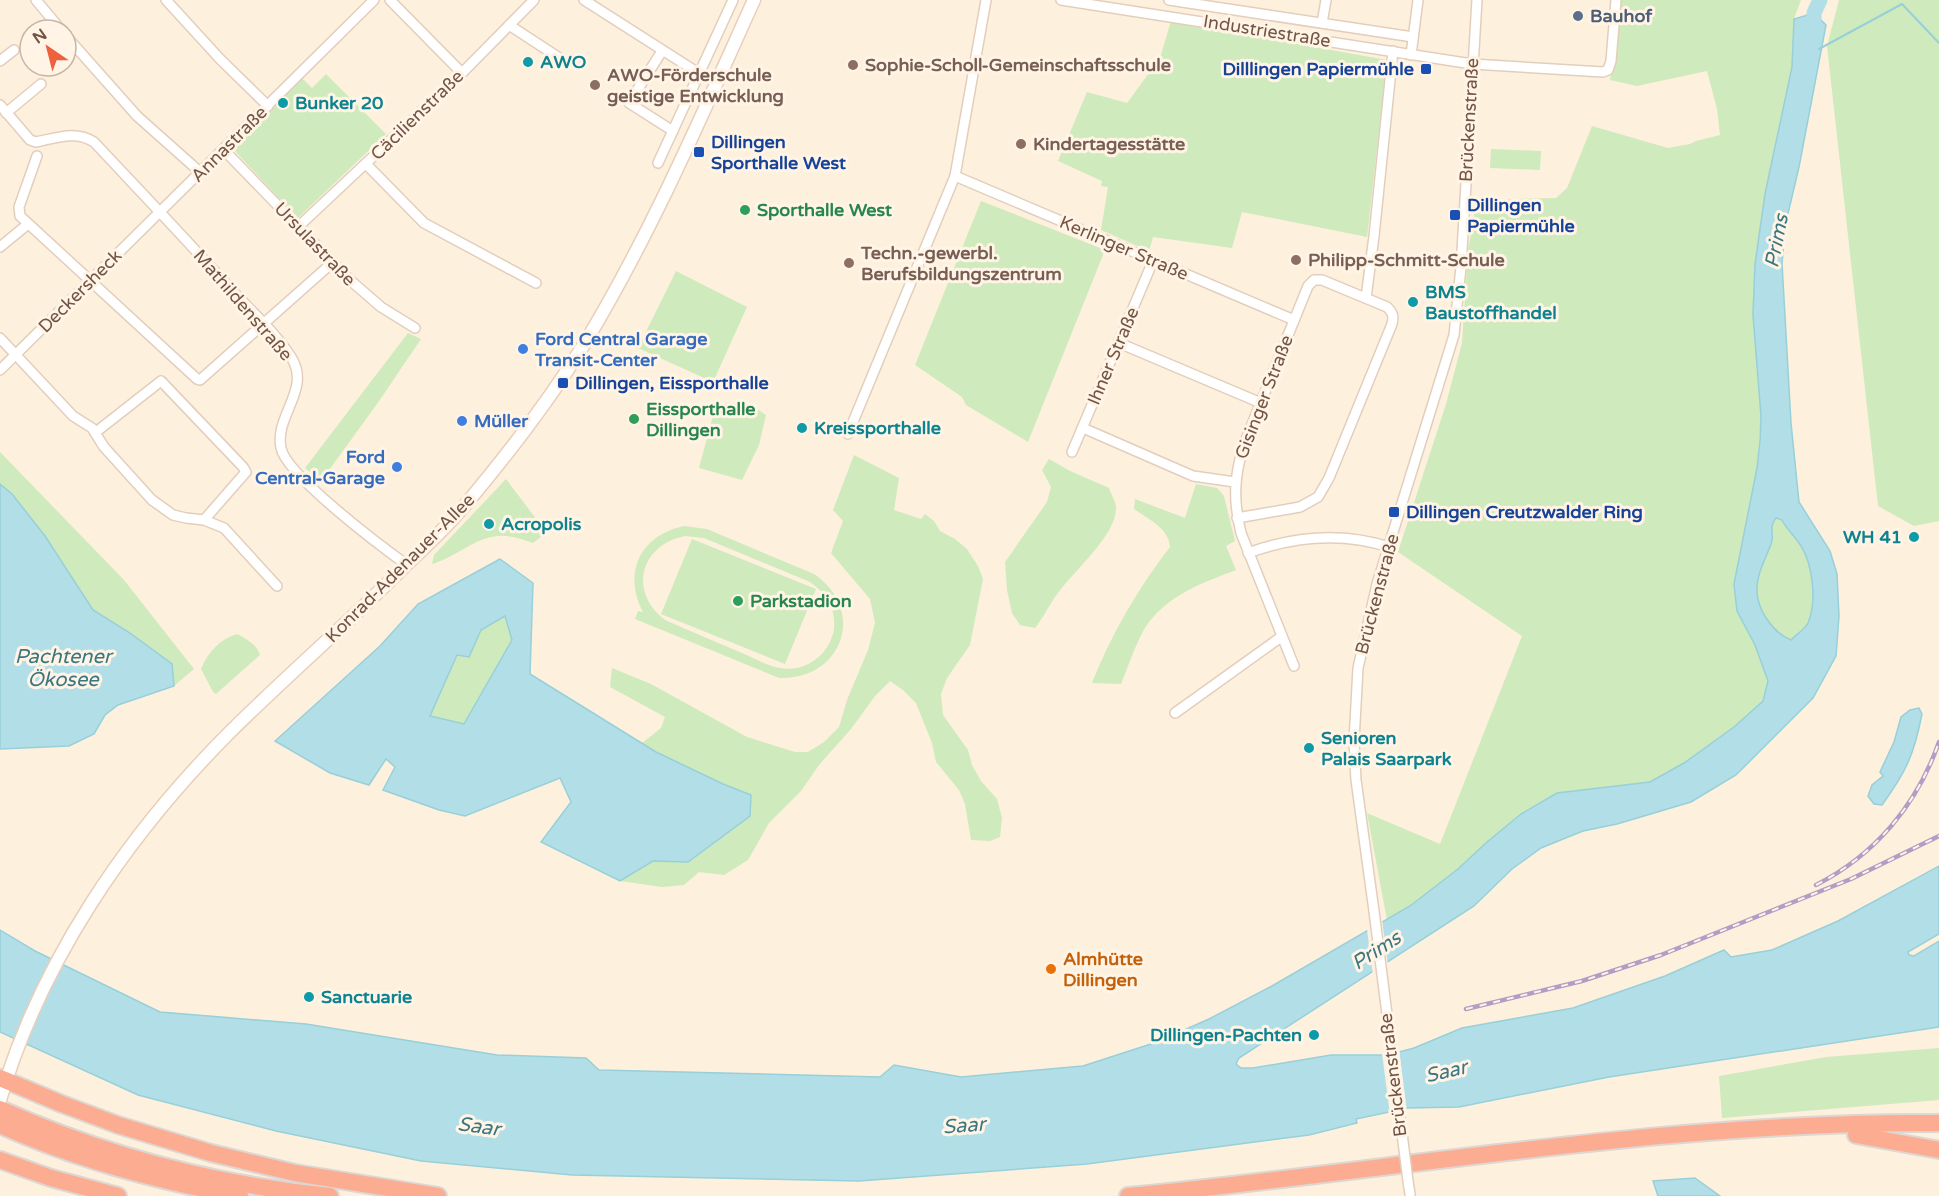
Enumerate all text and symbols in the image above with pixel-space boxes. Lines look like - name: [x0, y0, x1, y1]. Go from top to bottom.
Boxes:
- place label: Bauhof: [1590, 5, 1653, 27]
- marker: Bauhof: [1571, 9, 1585, 23]
- street label: Industriestraße: [1202, 10, 1332, 52]
- north arrow: [18, 18, 78, 78]
- text: N: [29, 25, 51, 48]
- place label: AWO: [540, 51, 586, 73]
- place label: Sophie-Scholl-Gemeinschaftsschule: [865, 54, 1171, 76]
- marker: AWO: [521, 55, 535, 69]
- street label: Brückenstraße: [1455, 57, 1483, 183]
- marker: Sophie-Scholl-Gemeinschaftsschule: [846, 58, 860, 72]
- place label: Dilllingen Papiermühle: [1222, 58, 1414, 80]
- marker: Dilllingen Papiermühle: [1419, 62, 1433, 76]
- place label: AWO-Förderschule geistige Entwicklung: [607, 64, 784, 107]
- street label: Cäcilienstraße: [366, 65, 468, 165]
- marker: AWO-Förderschule geistige Entwicklung: [588, 78, 602, 92]
- place label: Bunker 20: [295, 92, 383, 114]
- marker: Bunker 20: [276, 96, 290, 110]
- street label: Annastraße: [186, 101, 272, 187]
- place label: Dillingen Sporthalle West: [711, 131, 846, 174]
- place label: Kindertagesstätte: [1033, 133, 1185, 155]
- marker: Kindertagesstätte: [1014, 137, 1028, 151]
- marker: Dillingen Sporthalle West: [692, 145, 706, 159]
- place label: Dillingen Papiermühle: [1467, 194, 1575, 237]
- street label: Ursulastraße: [270, 198, 360, 290]
- place label: Sporthalle West: [757, 199, 892, 221]
- marker: Sporthalle West: [738, 203, 752, 217]
- marker: Dillingen Papiermühle: [1448, 208, 1462, 222]
- street label: Kerlinger Straße: [1056, 211, 1192, 285]
- water label: Prims: [1760, 211, 1794, 270]
- place label: Techn.-gewerbl. Berufsbildungszentrum: [860, 242, 1062, 285]
- street label: Deckersheck: [34, 245, 126, 337]
- street label: Mathildenstraße: [189, 245, 297, 365]
- place label: Philipp-Schmitt-Schule: [1308, 249, 1505, 271]
- marker: Philipp-Schmitt-Schule: [1289, 253, 1303, 267]
- marker: Techn.-gewerbl. Berufsbildungszentrum: [842, 256, 856, 270]
- place label: BMS Baustoffhandel: [1425, 281, 1557, 324]
- marker: BMS Baustoffhandel: [1406, 295, 1420, 309]
- street label: Ihner Straße: [1082, 304, 1144, 408]
- place label: Ford Central Garage Transit-Center: [534, 328, 707, 371]
- street label: Gisinger Straße: [1230, 332, 1298, 462]
- marker: Ford Central Garage Transit-Center: [516, 342, 530, 356]
- place label: Dillingen, Eissporthalle: [575, 372, 769, 394]
- marker: Dillingen, Eissporthalle: [556, 376, 570, 390]
- place label: Eissporthalle Dillingen: [646, 398, 756, 441]
- place label: Müller: [474, 410, 529, 432]
- marker: Eissporthalle Dillingen: [627, 412, 641, 426]
- marker: Müller: [455, 414, 469, 428]
- place label: Kreissporthalle: [814, 417, 941, 439]
- marker: Kreissporthalle: [795, 421, 809, 435]
- place label: Ford Central-Garage: [255, 446, 385, 489]
- marker: Ford Central-Garage: [390, 460, 404, 474]
- street label: Konrad-Adenauer-Allee: [321, 489, 479, 647]
- place label: Dillingen Creutzwalder Ring: [1406, 501, 1643, 523]
- marker: Dillingen Creutzwalder Ring: [1387, 505, 1401, 519]
- place label: Acropolis: [501, 513, 582, 535]
- marker: Acropolis: [482, 517, 496, 531]
- place label: WH 41: [1843, 526, 1902, 548]
- marker: WH 41: [1907, 530, 1921, 544]
- street label: Brückenstraße: [1350, 531, 1404, 657]
- place label: Parkstadion: [750, 590, 852, 612]
- marker: Parkstadion: [731, 594, 745, 608]
- water label: Pachtener Ökosee: [15, 645, 114, 692]
- place label: Senioren Palais Saarpark: [1321, 727, 1452, 770]
- marker: Senioren Palais Saarpark: [1302, 741, 1316, 755]
- water label: Prims: [1347, 925, 1407, 976]
- place label: Almhütte Dillingen: [1063, 948, 1143, 991]
- marker: Almhütte Dillingen: [1044, 962, 1058, 976]
- place label: Sanctuarie: [321, 986, 412, 1008]
- marker: Sanctuarie: [302, 990, 316, 1004]
- street label: Brückenstraße: [1375, 1012, 1411, 1138]
- place label: Dillingen-Pachten: [1150, 1024, 1302, 1046]
- marker: Dillingen-Pachten: [1307, 1028, 1321, 1042]
- water label: Saar: [1423, 1055, 1472, 1088]
- water label: Saar: [456, 1112, 504, 1142]
- water label: Saar: [942, 1112, 988, 1139]

